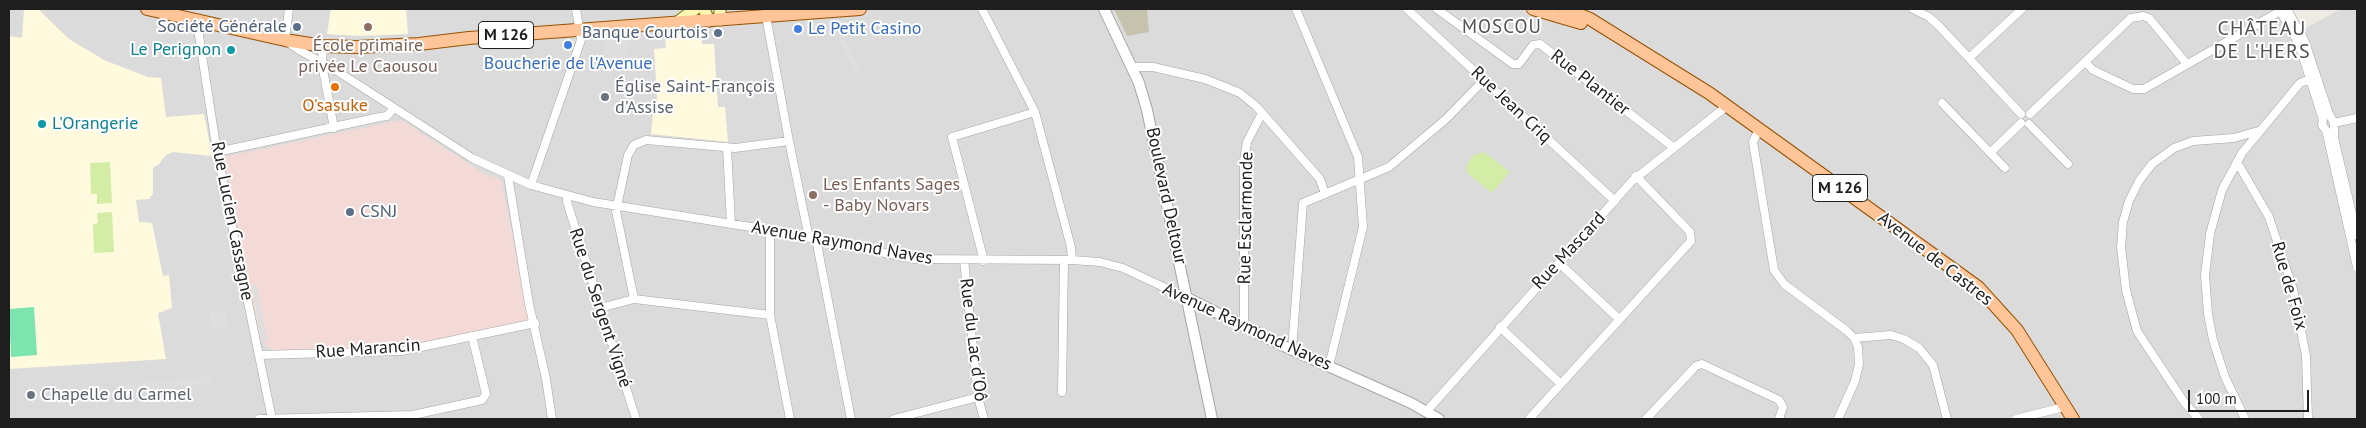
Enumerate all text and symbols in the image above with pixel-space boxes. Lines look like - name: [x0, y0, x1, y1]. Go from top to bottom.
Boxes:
- place label: Société Générale: [157, 16, 287, 38]
- district label: MOSCOU: [1461, 17, 1543, 39]
- district label: CHÂTEAU DE L'HERS: [2212, 17, 2312, 64]
- place label: Le Petit Casino: [808, 18, 921, 40]
- marker: Société Générale: [291, 21, 303, 33]
- marker: École primaire privée Le Caousou: [362, 21, 374, 33]
- road number: M 126: [478, 22, 534, 48]
- place label: Banque Courtois: [582, 22, 708, 44]
- marker: Le Petit Casino: [792, 23, 804, 35]
- marker: Banque Courtois: [712, 27, 724, 39]
- place label: École primaire privée Le Caousou: [298, 35, 438, 78]
- place label: Le Perignon: [130, 39, 221, 61]
- marker: Boucherie de l'Avenue: [562, 39, 574, 51]
- marker: Le Perignon: [225, 44, 237, 56]
- street label: Rue Plantier: [1546, 45, 1634, 121]
- place label: Boucherie de l'Avenue: [484, 53, 652, 75]
- street label: Rue Jean Criq: [1466, 62, 1556, 148]
- place label: Église Saint-François d'Assise: [615, 76, 775, 118]
- marker: O'sasuke: [329, 81, 341, 93]
- marker: Église Saint-François d'Assise: [599, 91, 611, 103]
- place label: O'sasuke: [302, 95, 368, 117]
- place label: L'Orangerie: [52, 113, 138, 135]
- marker: L'Orangerie: [36, 118, 48, 130]
- street label: Boulevard Deltour: [1141, 125, 1191, 267]
- street label: Rue Lucien Cassagne: [206, 140, 258, 302]
- street label: Rue Esclarmonde: [1234, 151, 1258, 285]
- place label: Les Enfants Sages - Baby Novars: [823, 174, 960, 216]
- road number: M 126: [1812, 174, 1868, 202]
- marker: Les Enfants Sages - Baby Novars: [807, 189, 819, 201]
- place label: CSNJ: [360, 201, 397, 223]
- marker: CSNJ: [344, 206, 356, 218]
- street label: Avenue de Castres: [1873, 207, 1997, 311]
- street label: Rue Mascard: [1528, 208, 1610, 294]
- street label: Avenue Raymond Naves: [750, 216, 934, 270]
- street label: Rue du Sergent Vigné: [564, 226, 636, 390]
- street label: Rue de Foix: [2266, 239, 2312, 333]
- street label: Rue du Lac d'Oô: [955, 277, 991, 403]
- street label: Avenue Raymond Naves: [1159, 278, 1335, 376]
- street label: Rue Marancin: [315, 335, 421, 363]
- scale bar: [2191, 380, 2312, 412]
- place label: Chapelle du Carmel: [41, 384, 192, 406]
- marker: Chapelle du Carmel: [25, 389, 37, 401]
- text: 100 m: [2196, 389, 2237, 408]

